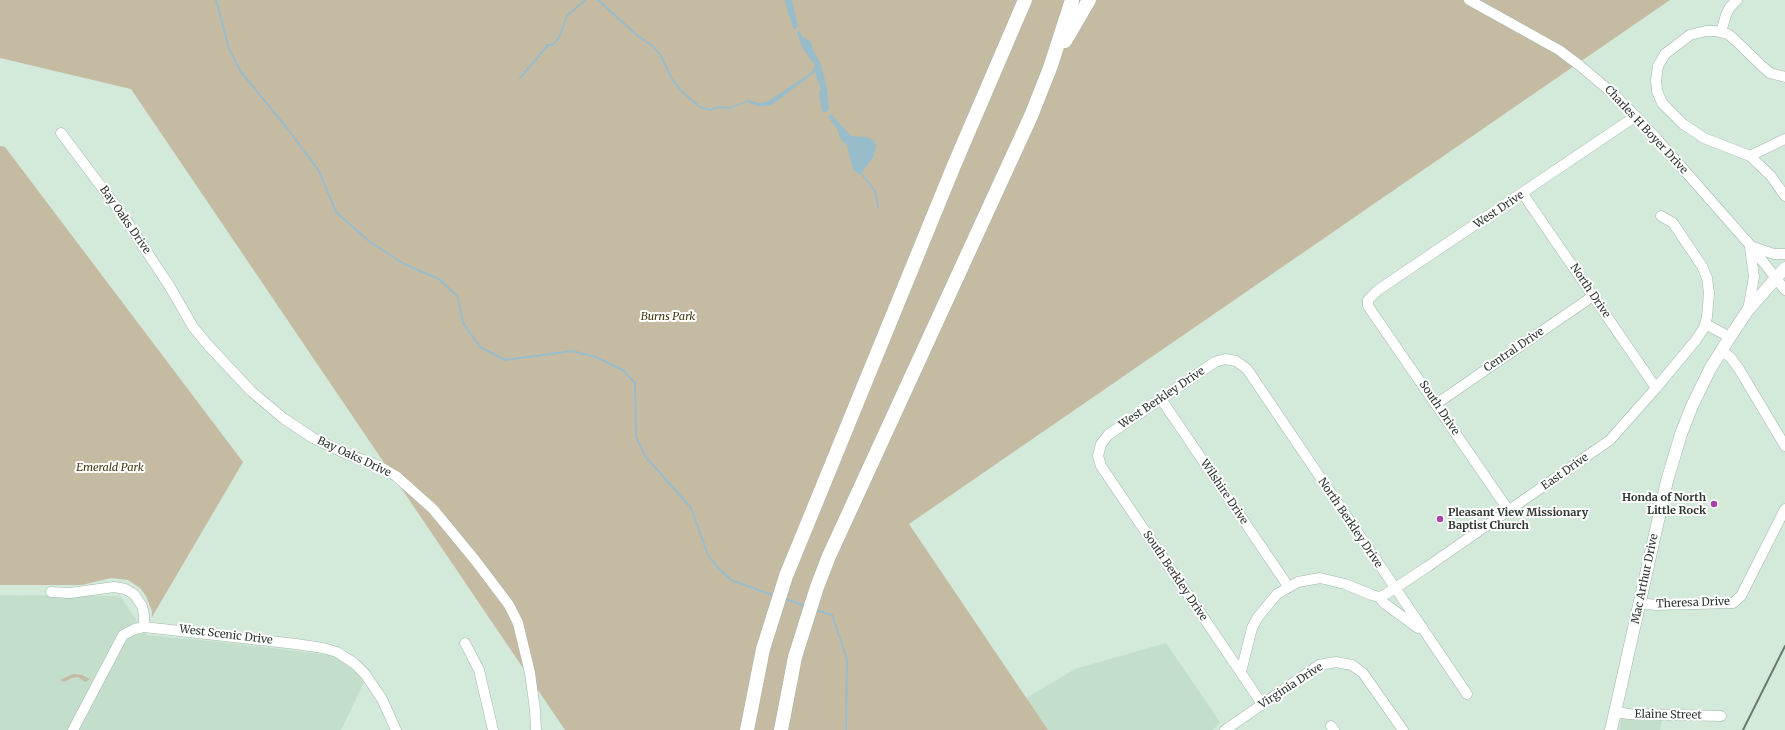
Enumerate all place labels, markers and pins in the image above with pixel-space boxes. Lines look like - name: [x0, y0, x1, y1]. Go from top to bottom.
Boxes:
- place label: Honda of North Little Rock: [1622, 491, 1706, 517]
- marker: Honda of North Little Rock: [1709, 499, 1719, 509]
- place label: Pleasant View Missionary Baptist Church: [1448, 506, 1588, 532]
- marker: Pleasant View Missionary Baptist Church: [1435, 514, 1445, 524]

